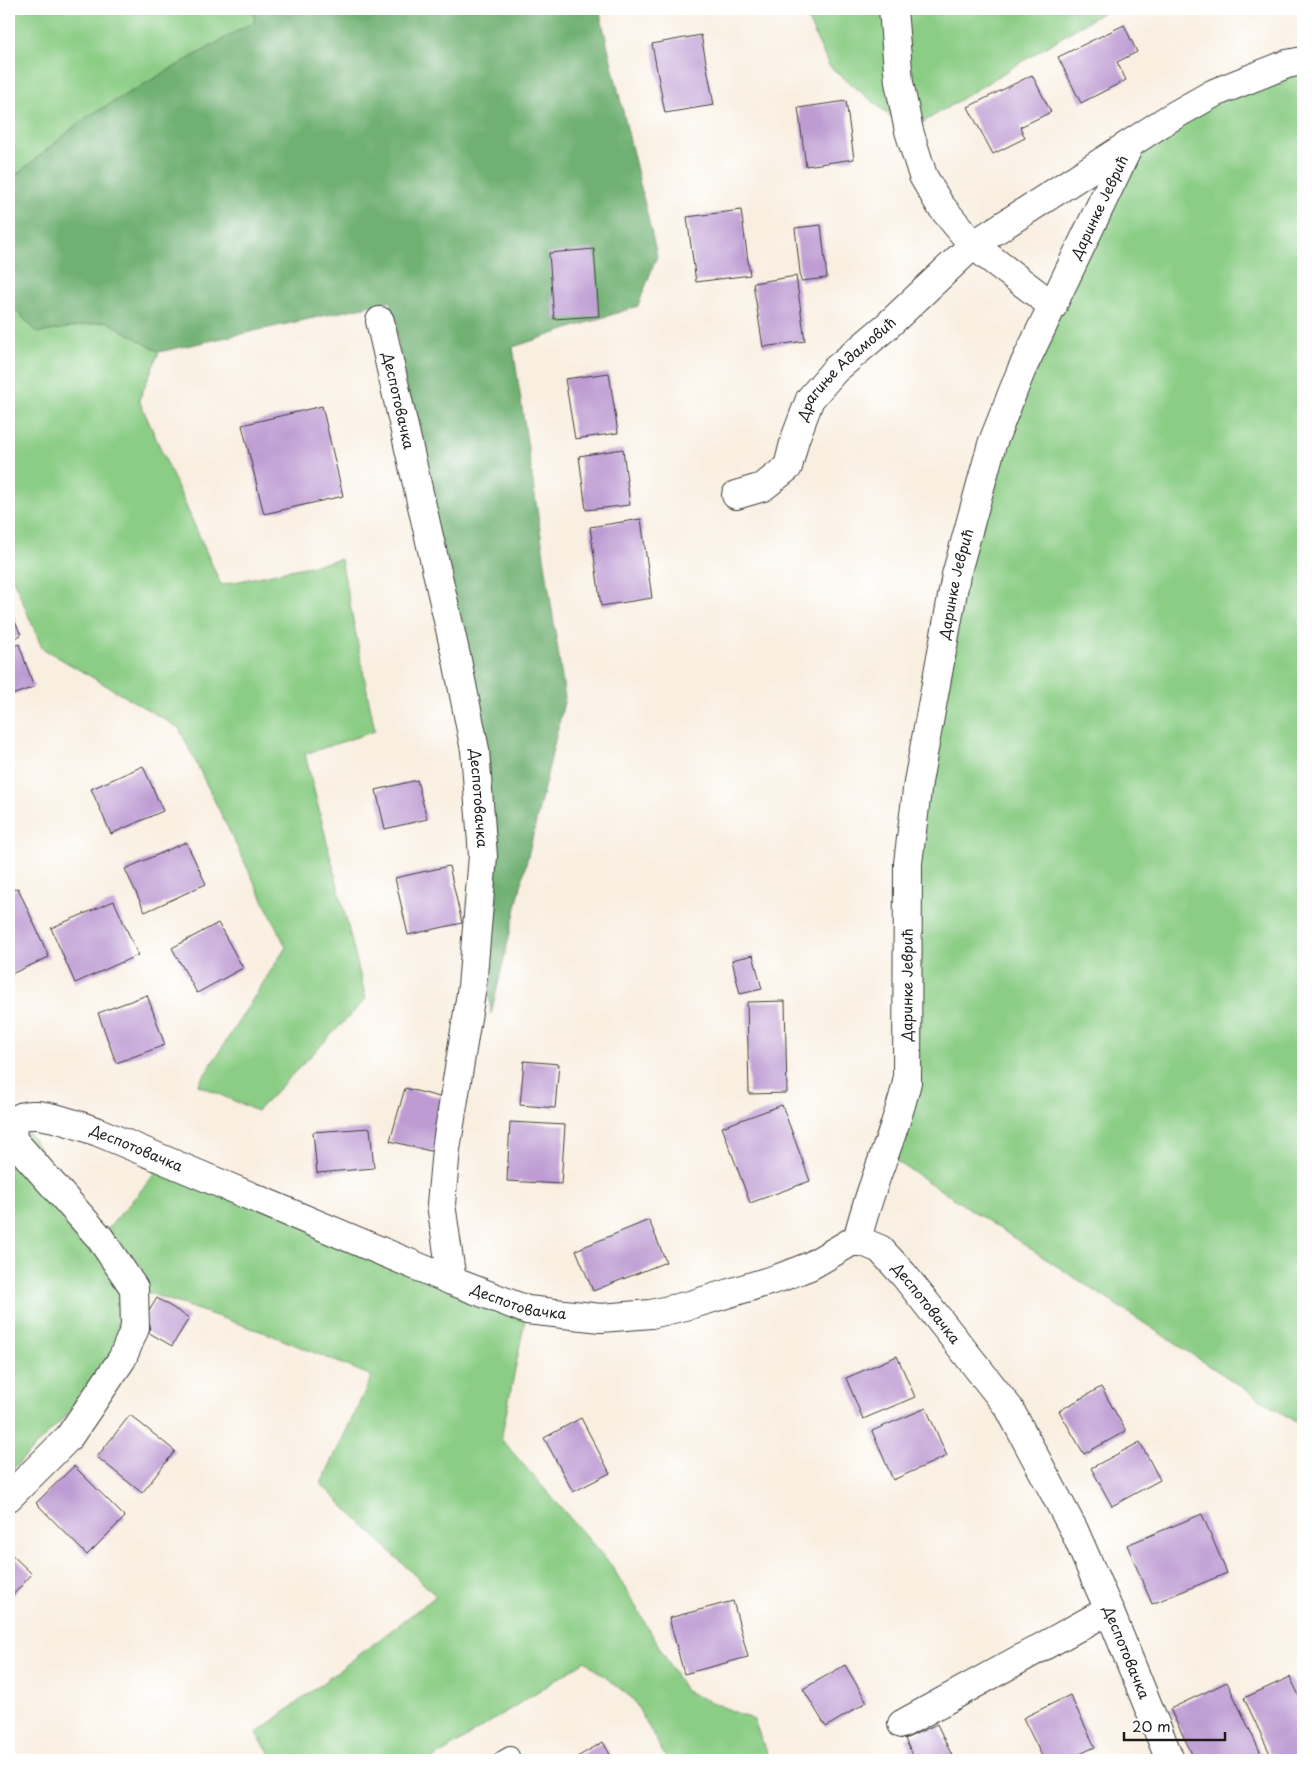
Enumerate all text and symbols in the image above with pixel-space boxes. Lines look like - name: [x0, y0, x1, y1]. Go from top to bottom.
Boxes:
- street label: Даринке Јеврић: [1065, 152, 1133, 263]
- street label: Драгиње Адамовић: [791, 312, 900, 425]
- street label: Деспотовачка: [377, 349, 420, 451]
- street label: Даринке Јеврић: [933, 526, 978, 642]
- street label: Деспотовачка: [465, 747, 493, 849]
- street label: Даринке Јеврић: [896, 928, 918, 1042]
- street label: Деспотовачка: [87, 1119, 186, 1177]
- street label: Деспотовачка: [887, 1257, 966, 1348]
- street label: Деспотовачка: [467, 1278, 568, 1324]
- street label: Деспотовачка: [1098, 1602, 1155, 1702]
- scale bar: [1124, 1709, 1226, 1741]
- text: 20 m: [1132, 1714, 1171, 1737]

